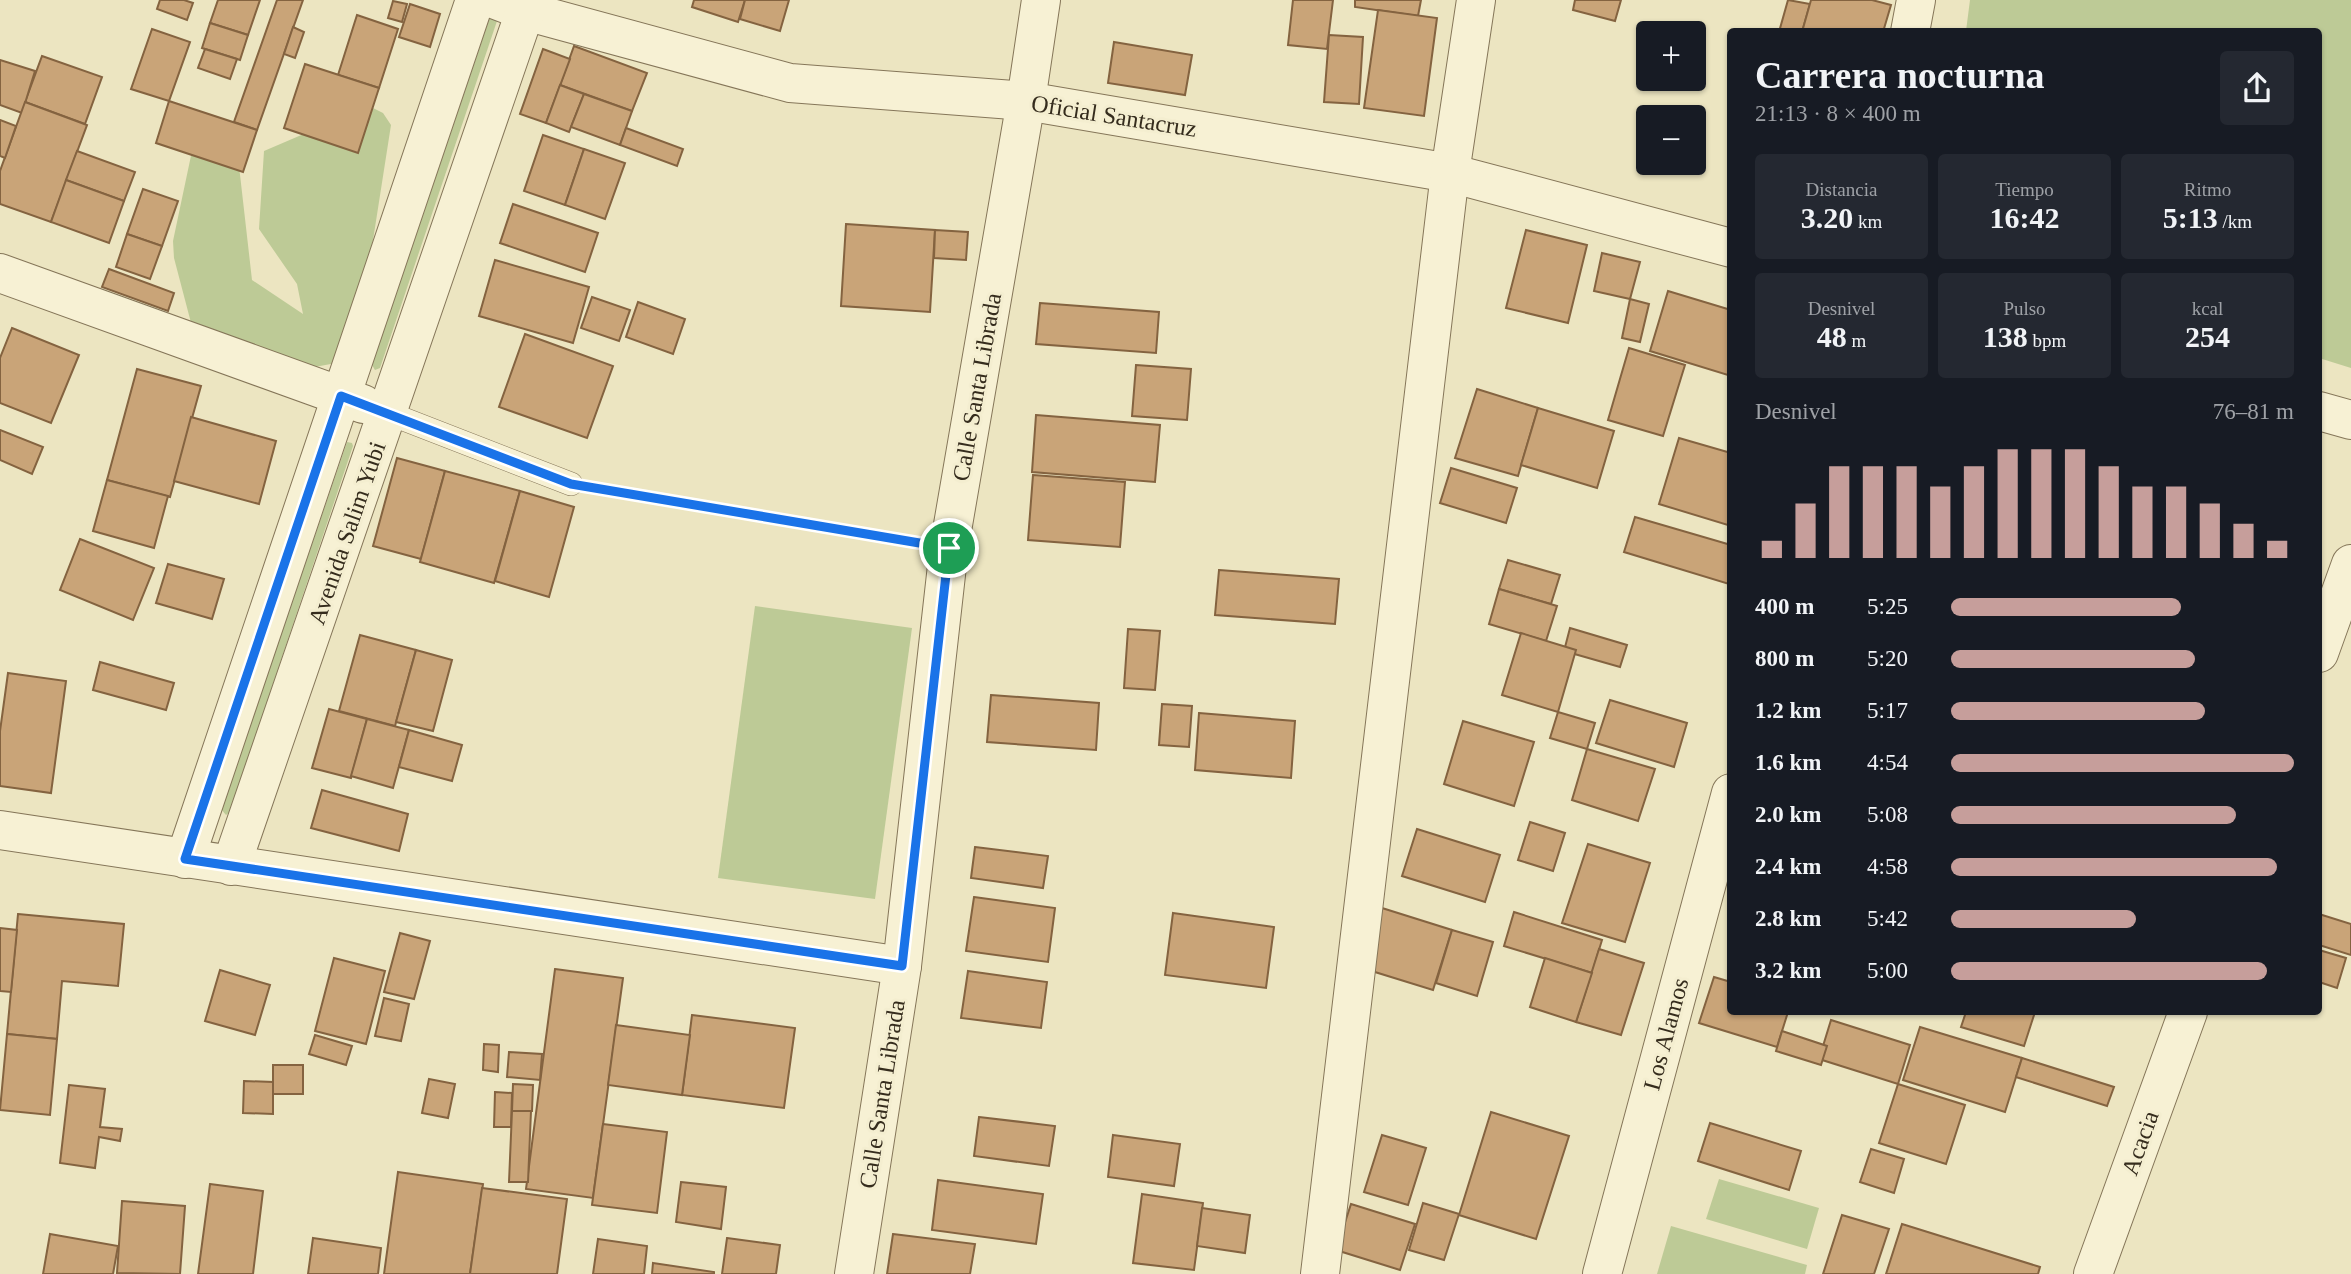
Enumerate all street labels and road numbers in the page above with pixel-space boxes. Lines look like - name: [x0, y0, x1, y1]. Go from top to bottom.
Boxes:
- street label: Oficial Santacruz: [1029, 90, 1199, 142]
- street label: Calle Santa Librada: [948, 291, 1006, 483]
- street label: Avenida Salim Yubi: [303, 438, 391, 628]
- street label: Los Alamos: [1639, 975, 1693, 1093]
- street label: Calle Santa Librada: [854, 997, 910, 1190]
- street label: Acacia: [2116, 1107, 2164, 1179]

